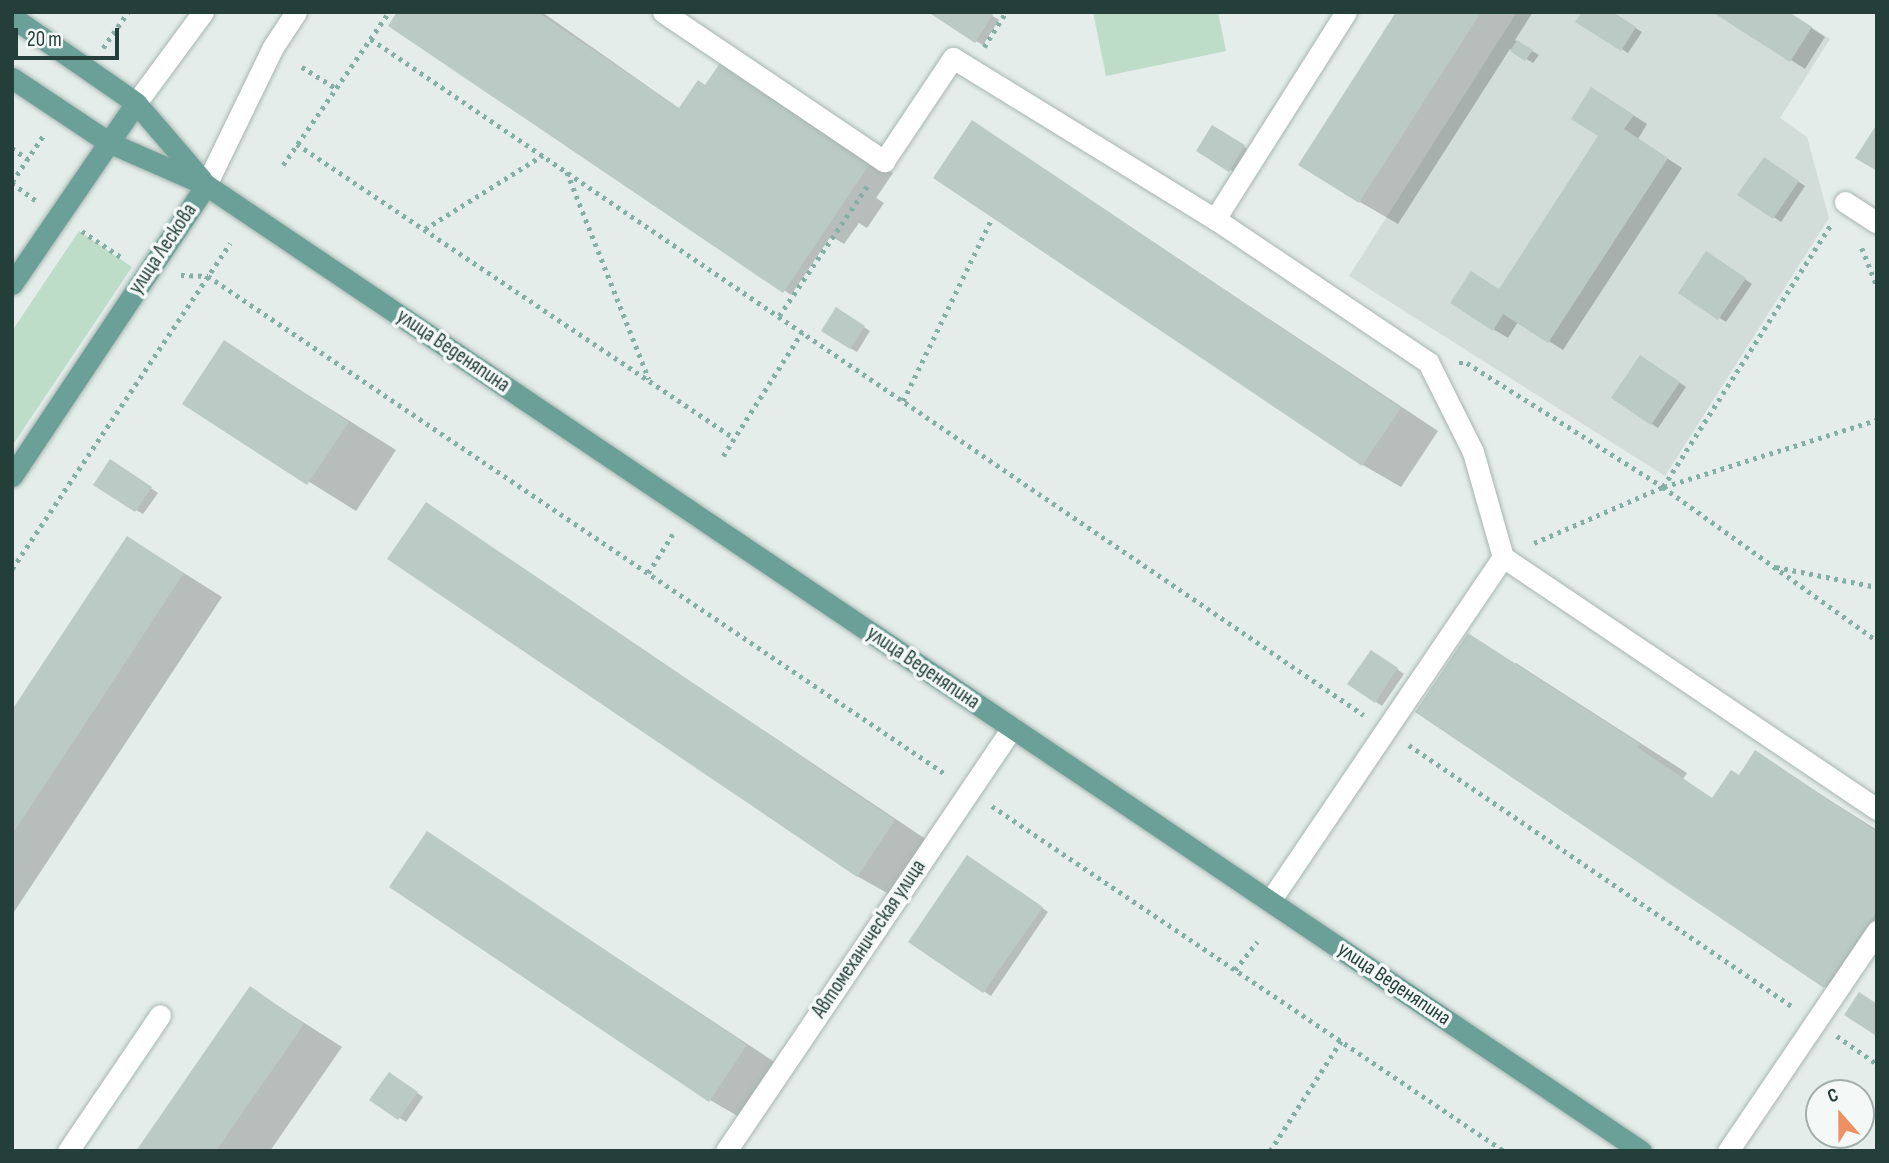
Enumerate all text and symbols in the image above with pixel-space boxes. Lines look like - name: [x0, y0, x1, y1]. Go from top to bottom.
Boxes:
- scale bar: [18, 14, 122, 58]
- text: 20 m: [27, 27, 62, 52]
- street label: улица Лескова: [124, 199, 202, 299]
- street label: улица Веденяпина: [392, 304, 514, 398]
- street label: улица Веденяпина: [862, 621, 984, 715]
- street label: Автомеханическая улица: [807, 855, 931, 1023]
- street label: улица Веденяпина: [1333, 937, 1455, 1031]
- north arrow: [1805, 1079, 1875, 1149]
- text: С: [1824, 1083, 1842, 1108]

